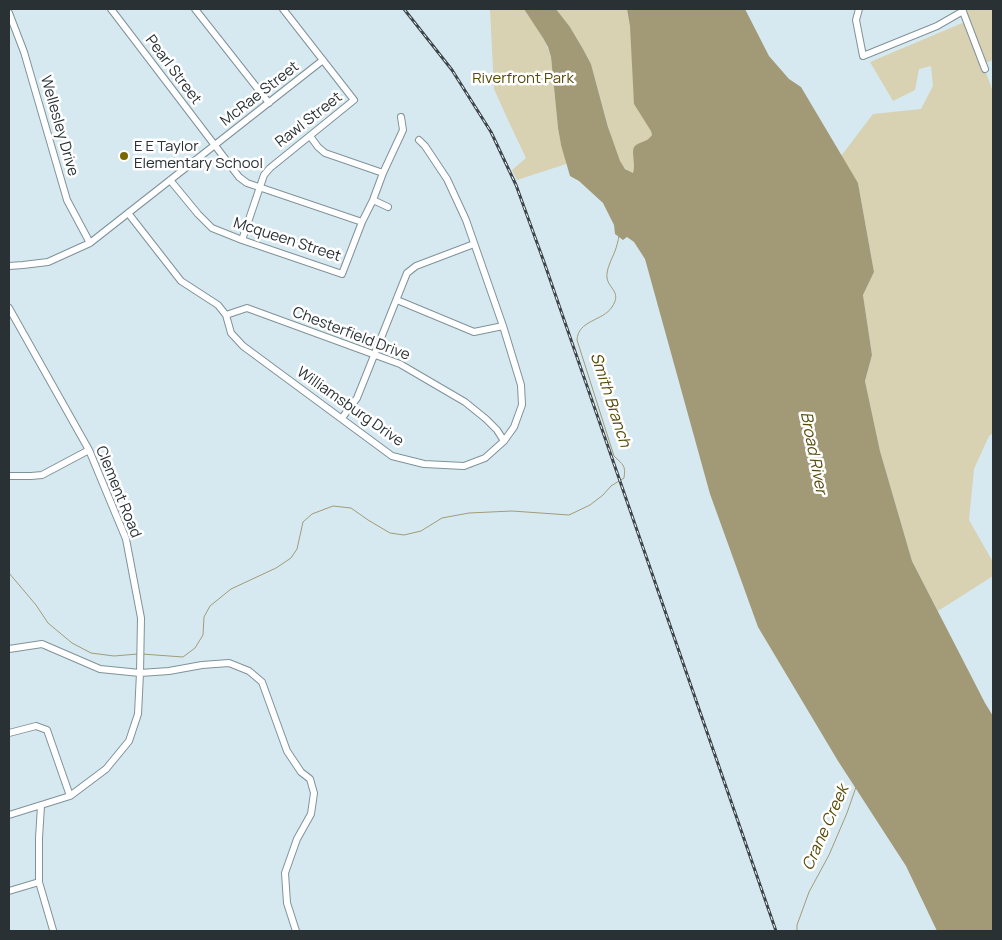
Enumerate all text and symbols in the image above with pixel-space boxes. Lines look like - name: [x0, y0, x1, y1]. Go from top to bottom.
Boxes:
- street label: Pearl Street: [141, 32, 205, 108]
- street label: McRae Street: [217, 58, 303, 130]
- park label: Riverfront Park: [472, 70, 574, 88]
- street label: Wellesley Drive: [36, 74, 82, 178]
- street label: Rawl Street: [272, 88, 346, 152]
- place label: E E Taylor Elementary School: [134, 138, 263, 173]
- marker: E E Taylor Elementary School: [118, 150, 130, 162]
- street label: Mcqueen Street: [231, 214, 343, 266]
- street label: Chesterfield Drive: [290, 303, 412, 365]
- water label: Smith Branch: [586, 350, 634, 450]
- street label: Williamsburg Drive: [293, 363, 407, 451]
- water label: Broad River: [796, 410, 830, 496]
- street label: Clement Road: [91, 443, 145, 541]
- water label: Crane Creek: [799, 782, 853, 874]

